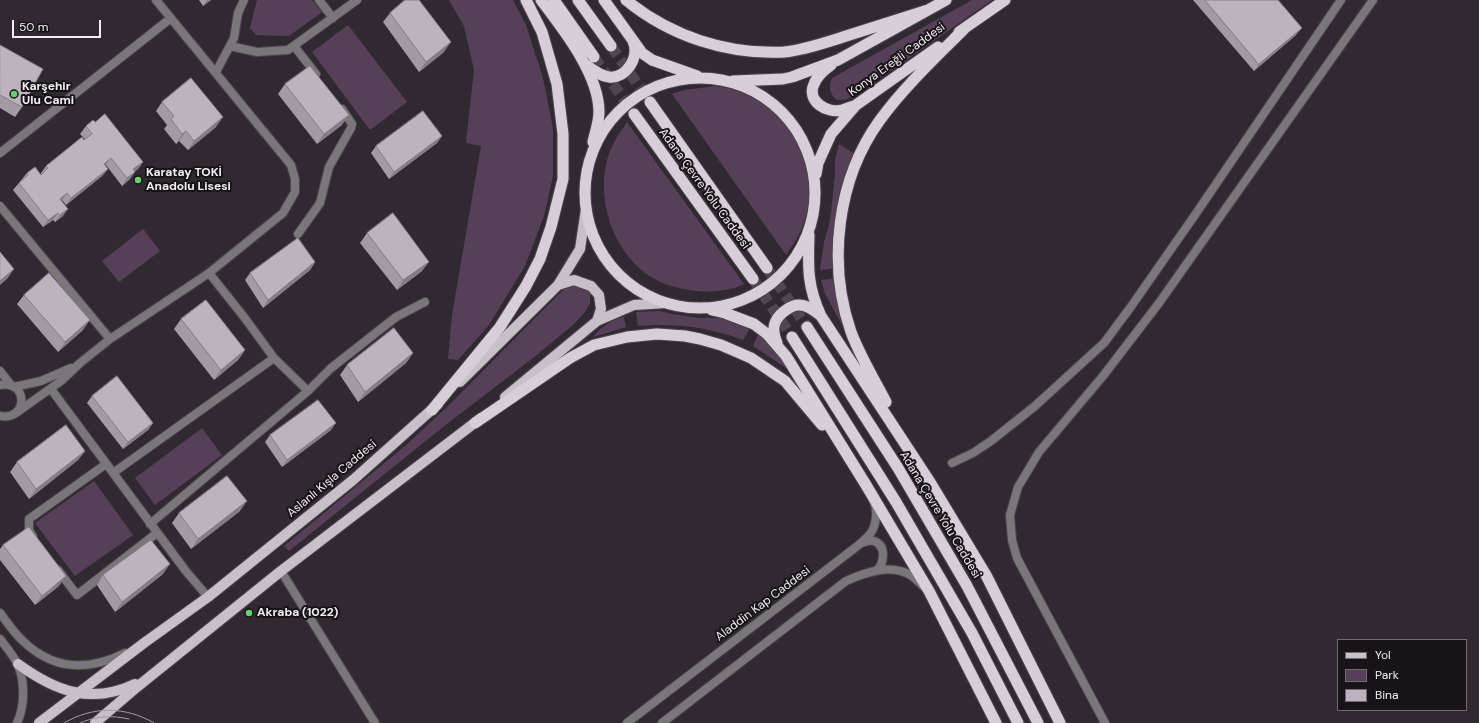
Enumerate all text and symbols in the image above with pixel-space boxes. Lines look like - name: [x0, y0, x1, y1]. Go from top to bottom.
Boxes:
- scale bar: [14, 12, 103, 38]
- text: 50 m: [19, 19, 48, 35]
- street label: Konya Ereğli Caddesi: [846, 20, 948, 100]
- place label: Karşehir Ulu Cami: [22, 80, 74, 108]
- marker: Karşehir Ulu Cami: [9, 89, 19, 99]
- street label: Adana Çevre Yolu Caddesi: [655, 126, 753, 252]
- place label: Karatay TOKİ Anadolu Lisesi: [146, 166, 231, 194]
- marker: Karatay TOKİ Anadolu Lisesi: [133, 175, 143, 185]
- street label: Aslanlı Kışla Caddesi: [284, 437, 380, 521]
- street label: Adana Çevre Yolu Caddesi: [896, 449, 984, 581]
- street label: Aladdin Kap Caddesi: [713, 564, 813, 644]
- place label: Akraba (1022): [257, 606, 338, 620]
- marker: Akraba (1022): [244, 608, 254, 618]
- legend: [1337, 639, 1467, 711]
- text: Yol: [1375, 647, 1391, 663]
- text: Park: [1375, 667, 1399, 683]
- text: Bina: [1375, 687, 1399, 703]

